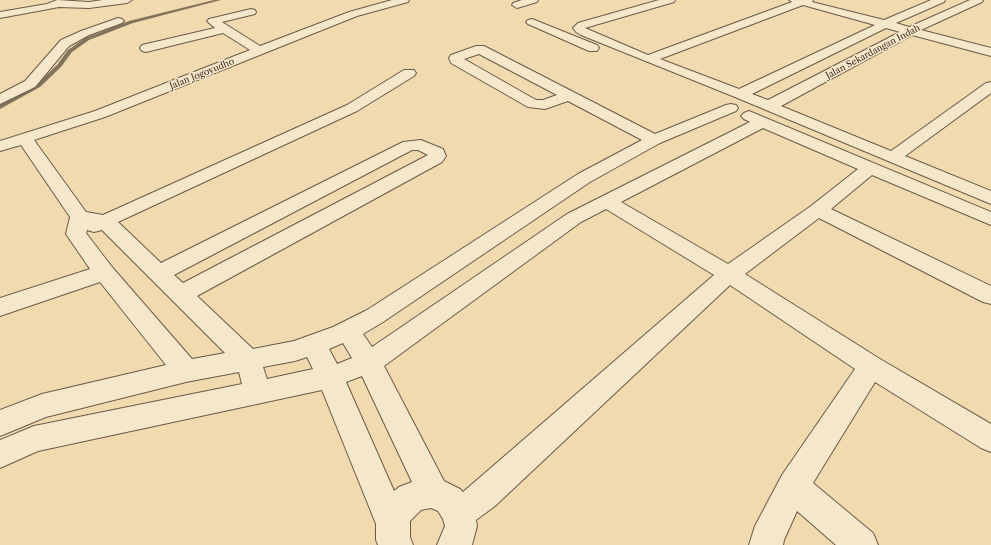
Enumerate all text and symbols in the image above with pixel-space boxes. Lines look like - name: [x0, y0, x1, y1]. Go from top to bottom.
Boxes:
- street label: Jalan Sekardangan Indah: [824, 22, 922, 82]
- street label: Jalan Jogoyudho: [168, 56, 236, 92]

